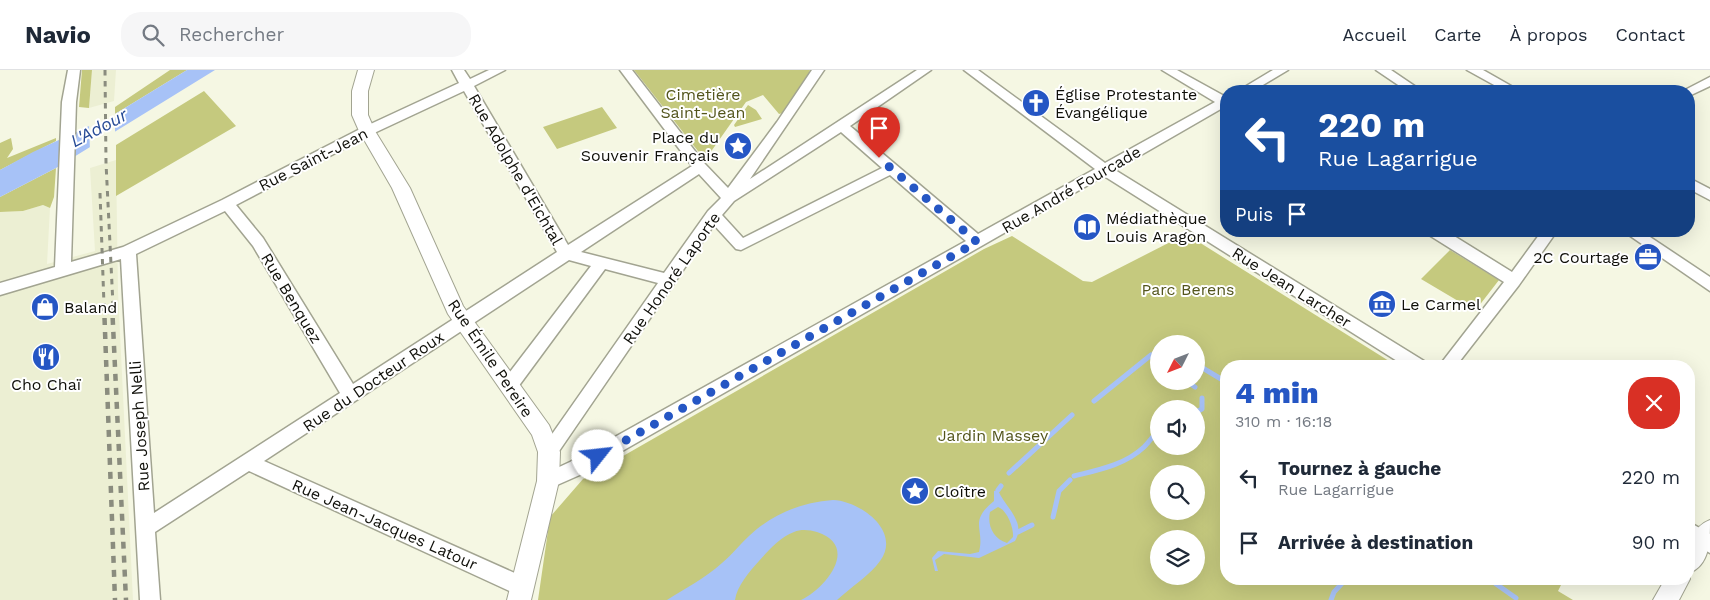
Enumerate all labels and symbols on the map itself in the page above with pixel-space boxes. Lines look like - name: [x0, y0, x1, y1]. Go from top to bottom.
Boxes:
- park label: Cimetière Saint-Jean: [661, 85, 746, 122]
- place label: Église Protestante Évangélique: [1055, 85, 1197, 122]
- church icon: Église Protestante Évangélique: [1021, 88, 1051, 118]
- street label: Rue Adolphe d'Eichtal: [464, 90, 567, 248]
- water label: L'Adour: [67, 103, 132, 151]
- pin: [858, 107, 900, 158]
- street label: Rue Saint-Jean: [255, 124, 371, 195]
- place label: Place du Souvenir Français: [581, 128, 719, 165]
- place icon: Place du Souvenir Français: [723, 131, 753, 161]
- street label: Rue André Fourcade: [998, 142, 1144, 237]
- street label: Rue Honoré Laporte: [619, 209, 724, 348]
- place label: Médiathèque Louis Aragon: [1106, 209, 1207, 246]
- library icon: Médiathèque Louis Aragon: [1072, 212, 1102, 242]
- office icon: 2C Courtage: [1633, 242, 1663, 272]
- street label: Rue Jean Larcher: [1229, 243, 1355, 332]
- place label: 2C Courtage: [1533, 248, 1629, 267]
- street label: Rue Benquez: [257, 250, 326, 347]
- park label: Parc Berens: [1141, 280, 1235, 299]
- museum icon: Le Carmel: [1367, 289, 1397, 319]
- shop icon: Baland: [30, 292, 60, 322]
- place label: Le Carmel: [1401, 295, 1481, 314]
- street label: Rue Émile Pereire: [444, 296, 537, 421]
- place label: Baland: [64, 298, 117, 317]
- street label: Rue du Docteur Roux: [299, 327, 448, 436]
- north arrow: [1150, 335, 1205, 390]
- restaurant icon: Cho Chaï: [31, 342, 61, 372]
- street label: Rue Joseph Nelli: [125, 360, 154, 492]
- place label: Cho Chaï: [11, 375, 82, 394]
- park label: Jardin Massey: [938, 426, 1049, 445]
- position arrow: [571, 429, 623, 481]
- street label: Rue Jean-Jacques Latour: [289, 475, 481, 574]
- place icon: Cloître: [900, 476, 930, 506]
- place label: Cloître: [934, 482, 986, 501]

